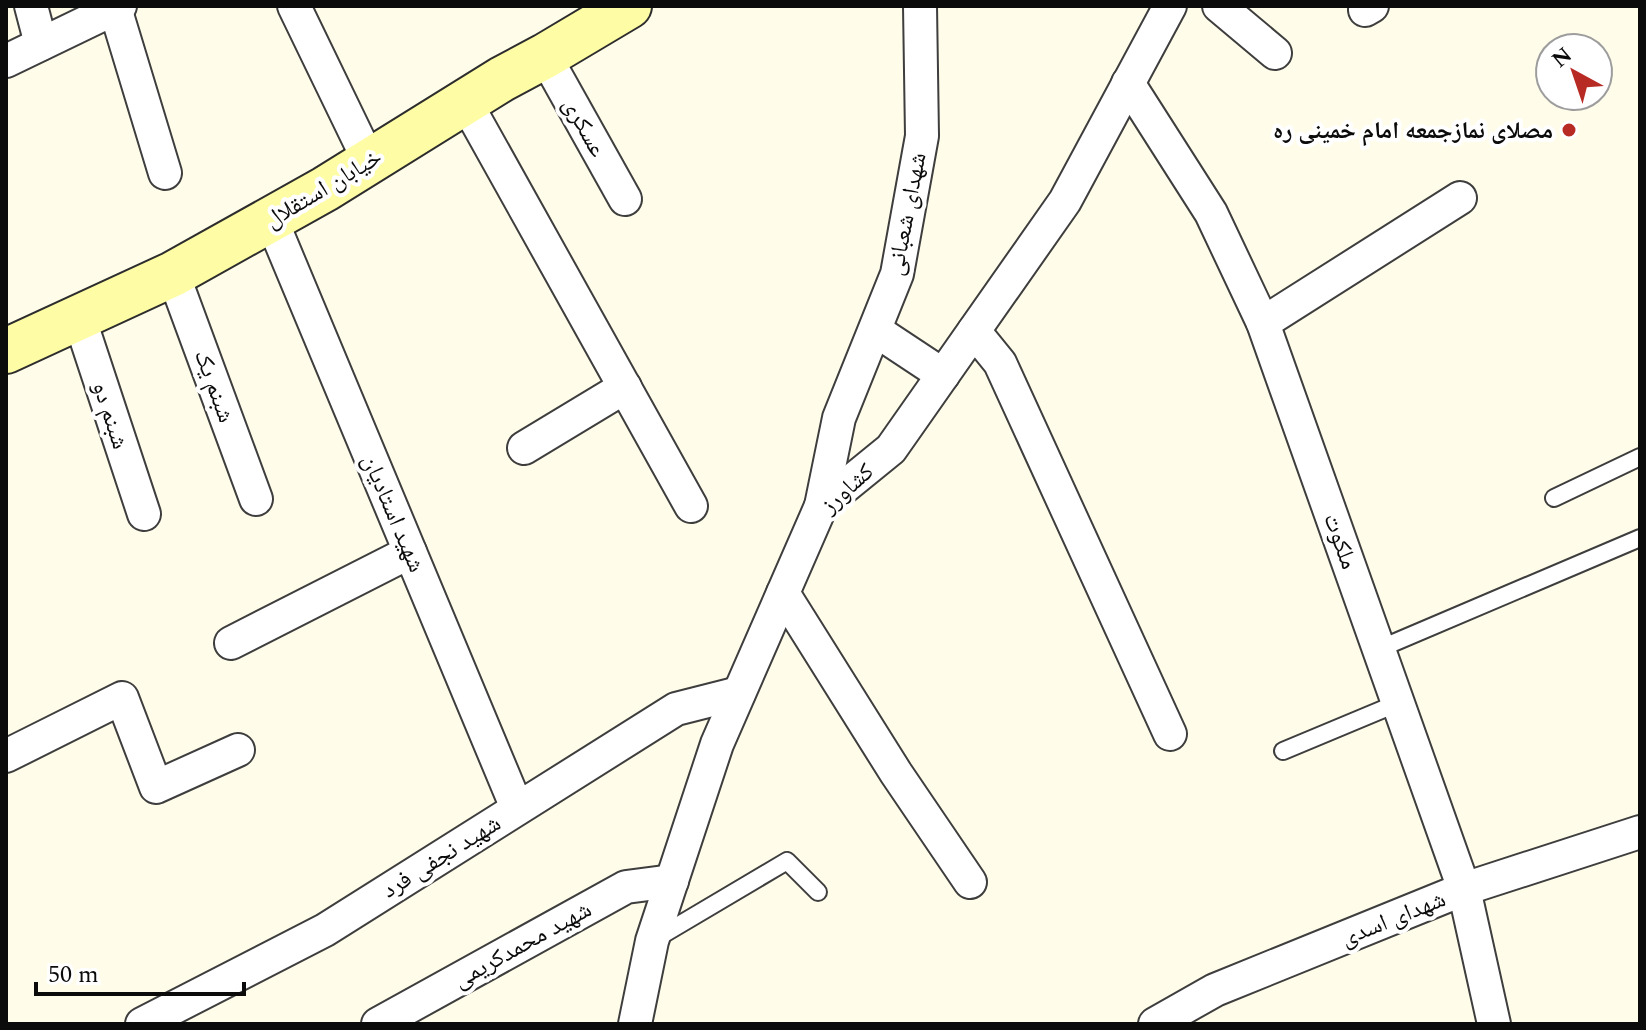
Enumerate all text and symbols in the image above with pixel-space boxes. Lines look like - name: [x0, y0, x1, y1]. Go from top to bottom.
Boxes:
- north arrow: [1534, 32, 1614, 112]
- text: N: [1545, 39, 1580, 76]
- street label: عسکری: [553, 91, 615, 164]
- place label: مصلای نمازجمعه امام خمینی ره: [1273, 113, 1553, 149]
- marker: مصلای نمازجمعه امام خمینی ره: [1560, 121, 1578, 139]
- street label: خیابان استقلال: [258, 140, 389, 238]
- street label: شهدای شعبانی: [877, 150, 937, 279]
- street label: شبنم یک: [184, 345, 244, 428]
- street label: شبنم دو: [82, 377, 138, 454]
- street label: شهید استادیان: [352, 449, 434, 578]
- street label: کشاورز: [812, 455, 883, 523]
- street label: ملکوت: [1313, 508, 1367, 575]
- street label: شهید نجفی فرد: [375, 806, 508, 908]
- street label: شهدای اسدی: [1335, 882, 1451, 956]
- street label: شهید محمدکریمی: [447, 892, 598, 998]
- scale bar: [36, 946, 244, 996]
- text: 50 m: [48, 957, 99, 993]

